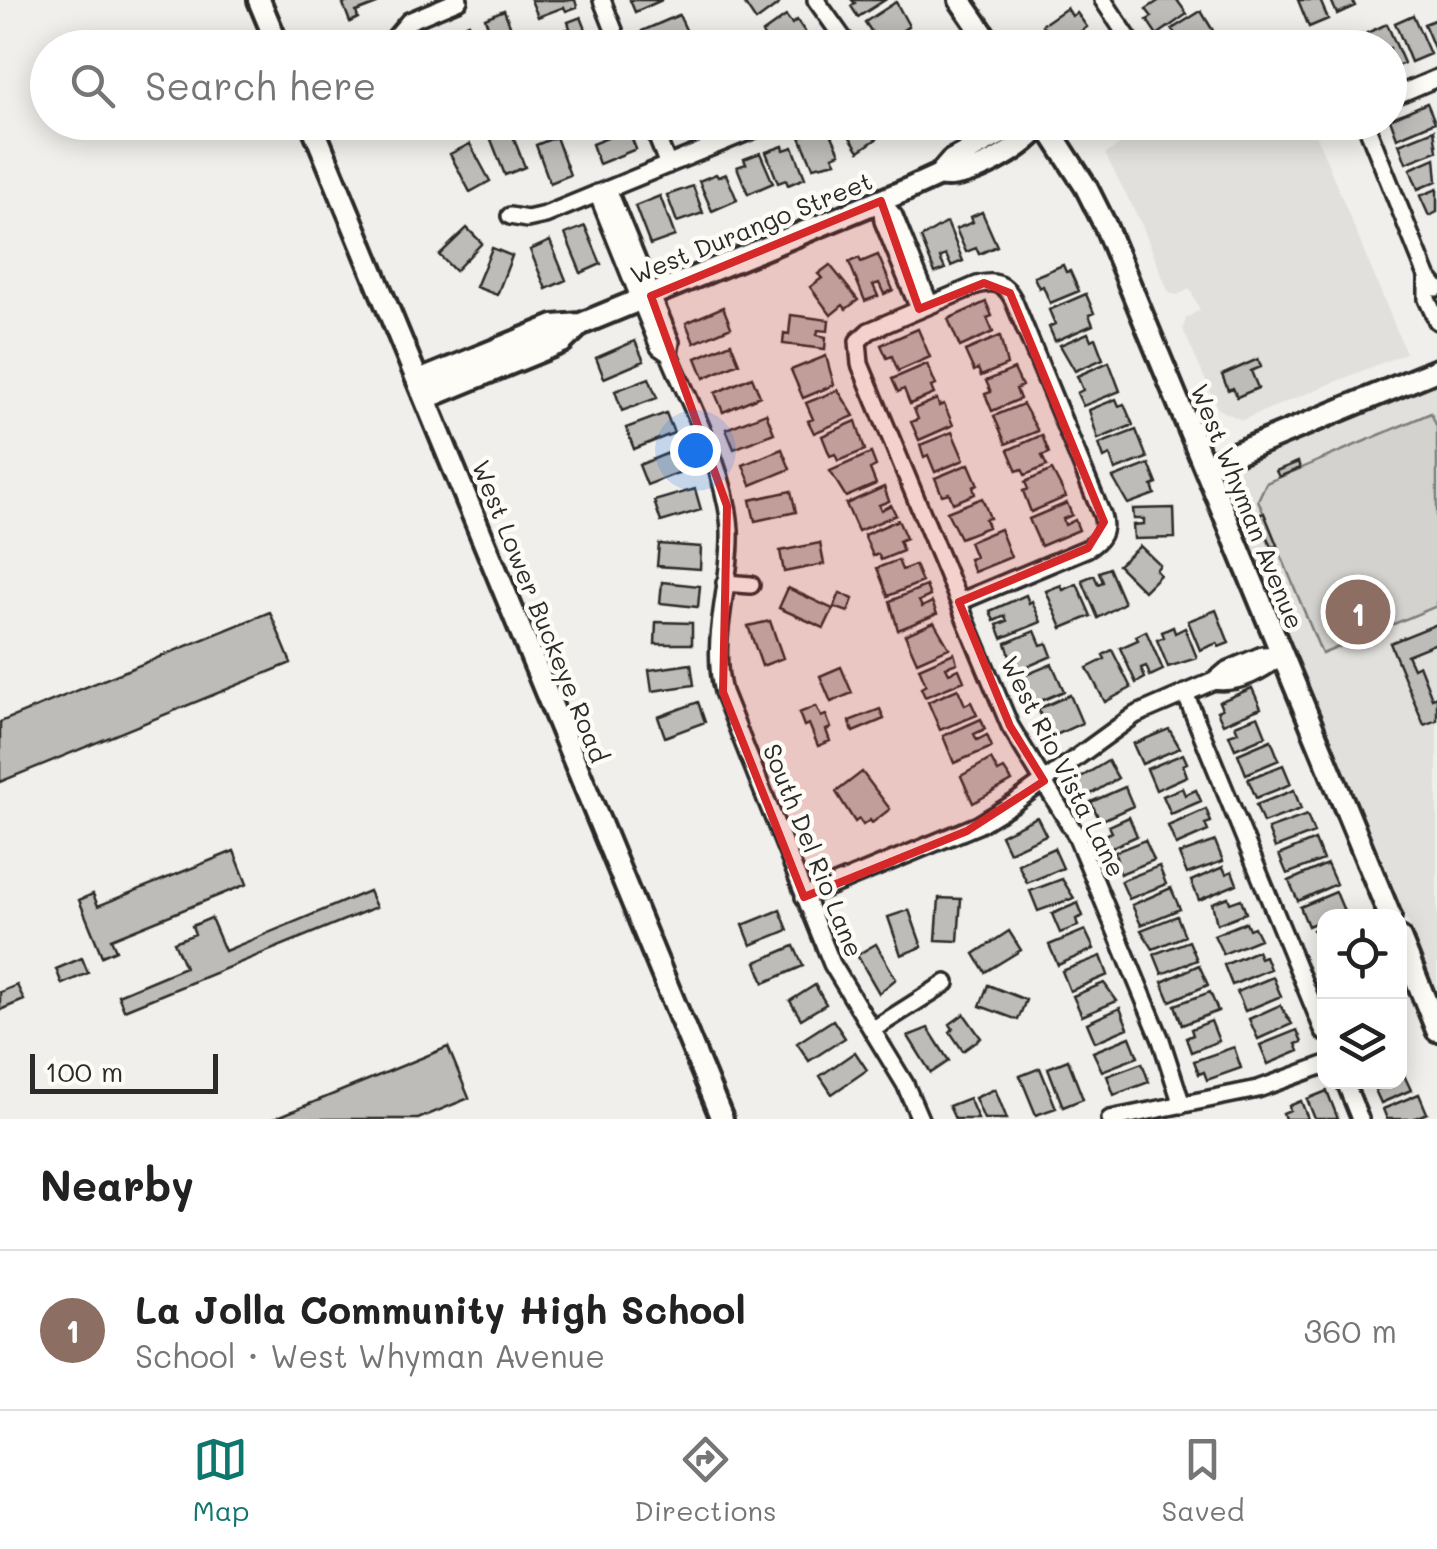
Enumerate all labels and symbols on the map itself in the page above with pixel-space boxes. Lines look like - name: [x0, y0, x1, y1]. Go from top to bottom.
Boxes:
- street label: West Durango Street: [625, 164, 877, 290]
- street label: West Whyman Avenue: [1183, 379, 1312, 634]
- your location: [670, 425, 721, 476]
- street label: West Lower Buckeye Road: [465, 455, 616, 767]
- pin: 1: [1326, 574, 1390, 650]
- street label: West Rio Vista Lane: [994, 650, 1134, 882]
- street label: South Del Rio Lane: [757, 739, 871, 961]
- scale bar: [30, 1049, 218, 1094]

